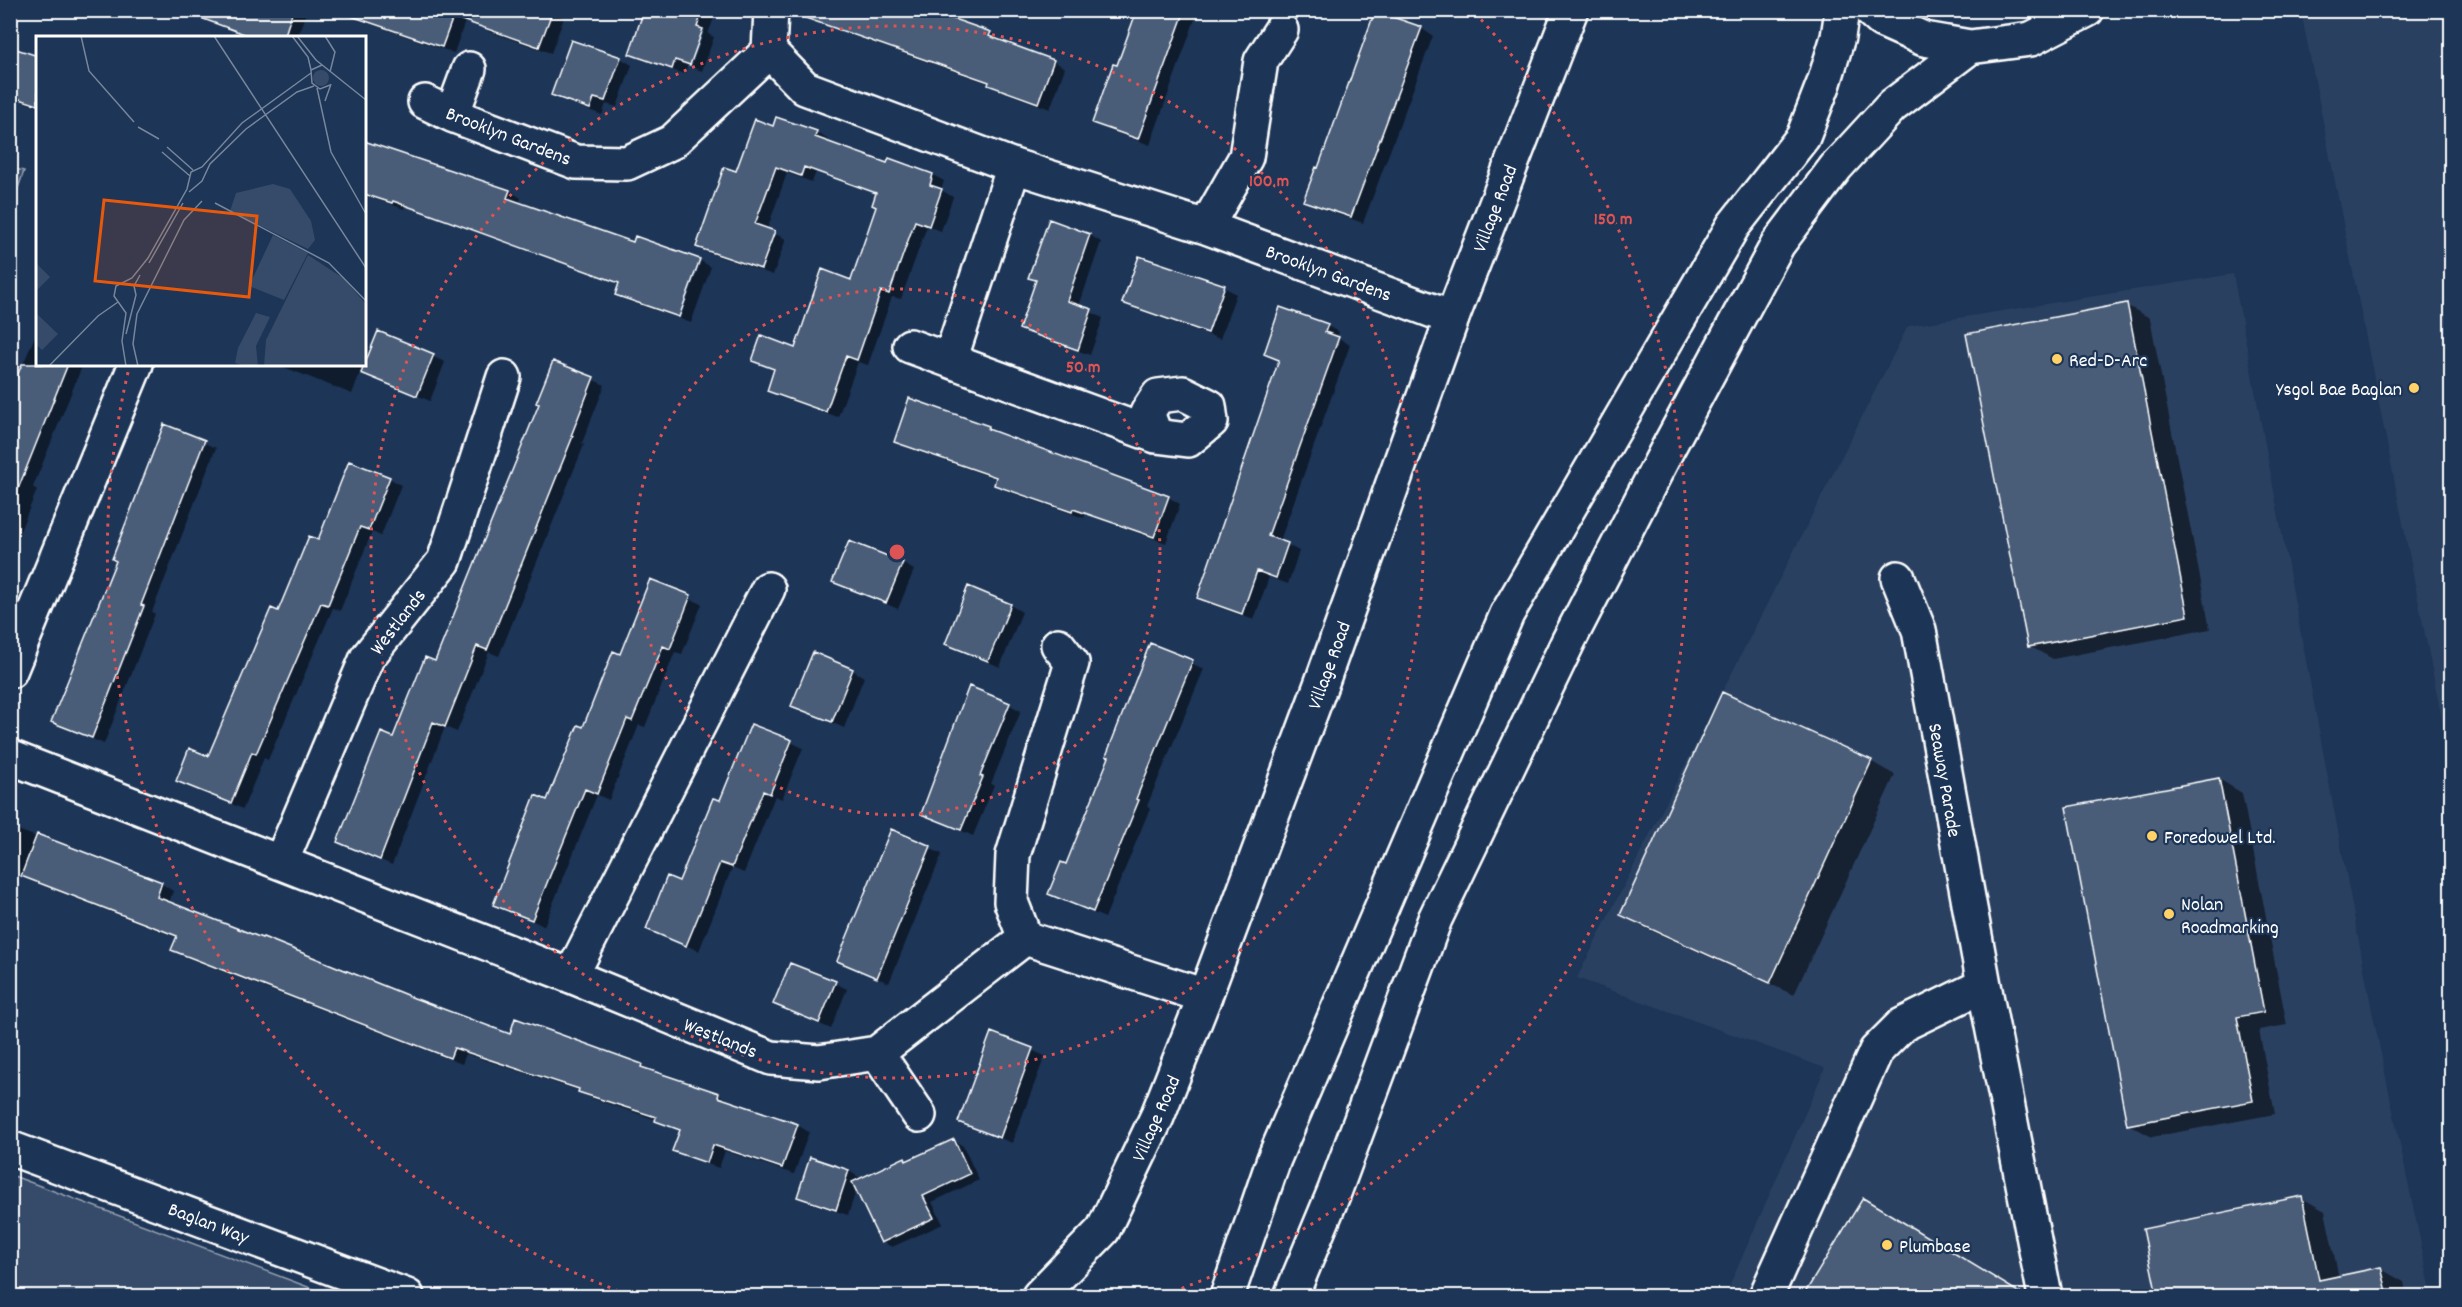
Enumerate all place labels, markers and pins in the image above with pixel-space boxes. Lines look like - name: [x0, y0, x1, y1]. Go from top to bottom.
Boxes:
- place label: Red-D-Arc: [2069, 348, 2147, 376]
- marker: Red-D-Arc: [2050, 352, 2064, 366]
- place label: Ysgol Bae Baglan: [2276, 377, 2402, 405]
- marker: Ysgol Bae Baglan: [2407, 381, 2421, 395]
- centre of rings: [887, 542, 907, 562]
- place label: Foredowel Ltd.: [2164, 825, 2276, 853]
- marker: Foredowel Ltd.: [2145, 829, 2159, 843]
- place label: Nolan Roadmarking: [2181, 892, 2279, 943]
- marker: Nolan Roadmarking: [2162, 907, 2176, 921]
- place label: Plumbase: [1899, 1234, 1971, 1262]
- marker: Plumbase: [1880, 1238, 1894, 1252]

